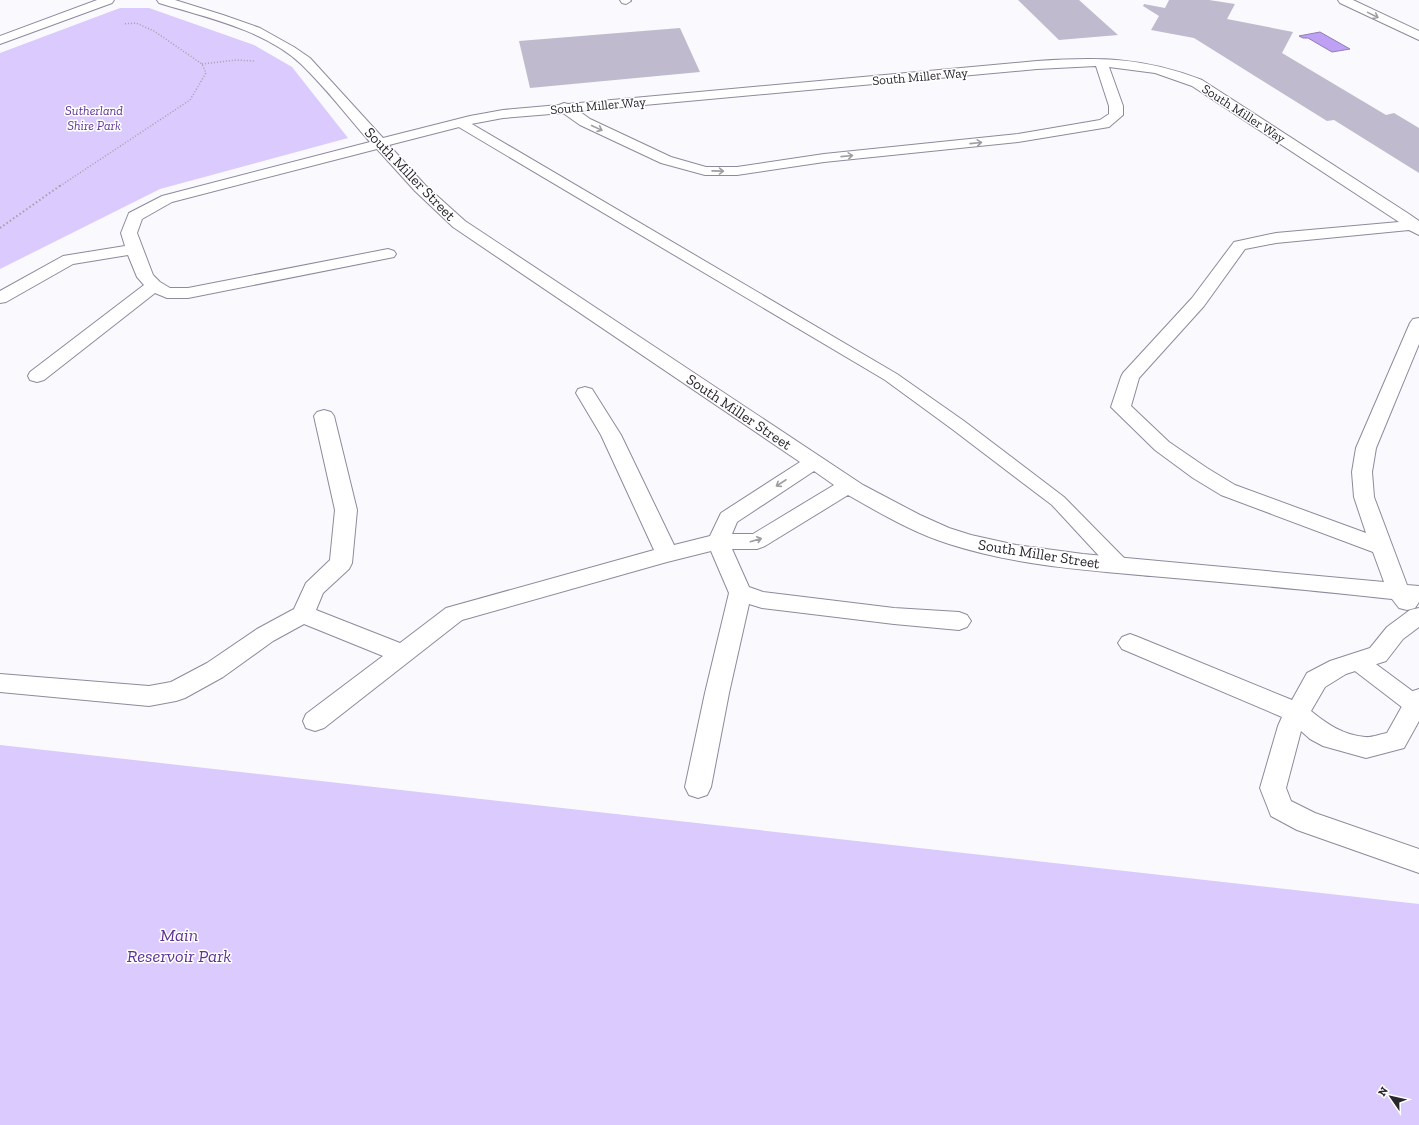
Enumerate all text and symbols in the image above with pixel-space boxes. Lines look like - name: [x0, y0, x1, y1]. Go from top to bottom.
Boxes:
- one-way arrow: [1367, 11, 1379, 19]
- street label: South Miller Way: [872, 65, 969, 88]
- street label: South Miller Way: [1199, 81, 1288, 146]
- street label: South Miller Way: [550, 94, 647, 117]
- park label: Sutherland Shire Park: [65, 103, 123, 133]
- street label: South Miller Street: [361, 124, 459, 225]
- one-way arrow: [590, 125, 602, 132]
- one-way arrow: [969, 139, 982, 146]
- one-way arrow: [840, 152, 853, 160]
- one-way arrow: [711, 167, 724, 175]
- street label: South Miller Street: [683, 370, 795, 454]
- one-way arrow: [776, 479, 787, 487]
- one-way arrow: [750, 536, 763, 543]
- street label: South Miller Street: [977, 536, 1101, 573]
- park label: Main Reservoir Park: [127, 924, 231, 967]
- north arrow: [1371, 1077, 1411, 1117]
- text: N: [1375, 1084, 1391, 1099]

